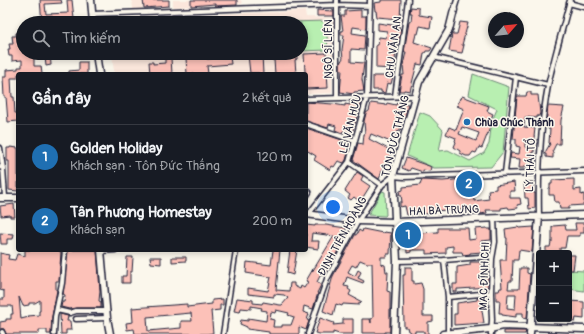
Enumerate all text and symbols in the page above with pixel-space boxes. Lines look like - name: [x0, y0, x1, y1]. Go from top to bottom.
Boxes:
- north arrow: [488, 12, 524, 48]
- search box: [16, 16, 308, 60]
- street label: CHU VĂN AN: [383, 16, 404, 79]
- street label: NGÔ SĨ LIÊN: [322, 19, 335, 79]
- icon: search: [30, 27, 52, 49]
- text: Tìm kiếm: [62, 29, 121, 48]
- text: Gần đây: [32, 88, 91, 109]
- text: 2 kết quả: [242, 90, 292, 106]
- street label: LÊ VĂN HƯU: [337, 93, 364, 155]
- street label: TÔN ĐỨC THẮNG: [377, 93, 412, 178]
- place label: Chùa Chúc Thánh: [475, 116, 554, 129]
- marker: Chùa Chúc Thánh: [462, 117, 472, 127]
- street label: LÝ THÁI TỔ: [521, 138, 538, 192]
- text: Golden Holiday: [70, 139, 162, 158]
- text: 1: [42, 149, 48, 165]
- text: 120 m: [256, 149, 292, 165]
- text: Khách sạn · Tôn Đức Thắng: [70, 158, 220, 174]
- pin: 2: [456, 169, 482, 199]
- street label: ĐINH TIÊN HOÀNG: [315, 194, 370, 278]
- your location: [323, 197, 343, 217]
- text: Tân Phương Homestay: [70, 203, 212, 222]
- street label: HAI BÀ TRƯNG: [409, 203, 479, 218]
- text: 2: [41, 213, 49, 229]
- text: 200 m: [253, 213, 292, 229]
- pin: 1: [395, 220, 421, 250]
- text: Khách sạn: [70, 222, 125, 238]
- street label: MẠC ĐĨNH CHI: [477, 241, 492, 311]
- map controls: [536, 250, 572, 322]
- button: +: [536, 250, 572, 286]
- button: −: [536, 286, 572, 322]

